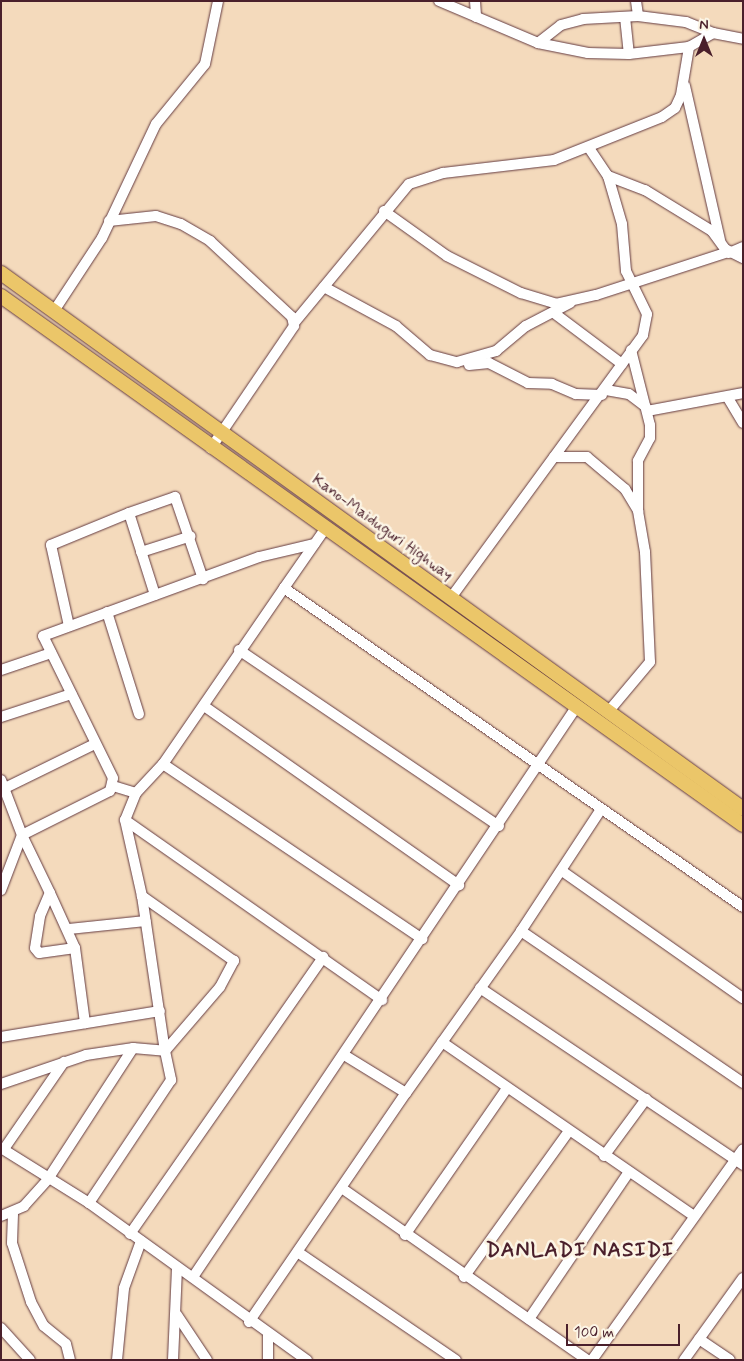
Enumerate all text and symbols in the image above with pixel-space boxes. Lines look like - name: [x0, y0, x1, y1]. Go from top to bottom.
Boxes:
- north arrow: [679, 15, 729, 65]
- text: N: [699, 16, 709, 34]
- street label: Kano-Maiduguri Highway: [307, 470, 457, 586]
- district label: DANLADI NASIDI: [489, 1237, 671, 1263]
- scale bar: [569, 1314, 683, 1346]
- text: 100 m: [574, 1323, 614, 1343]

